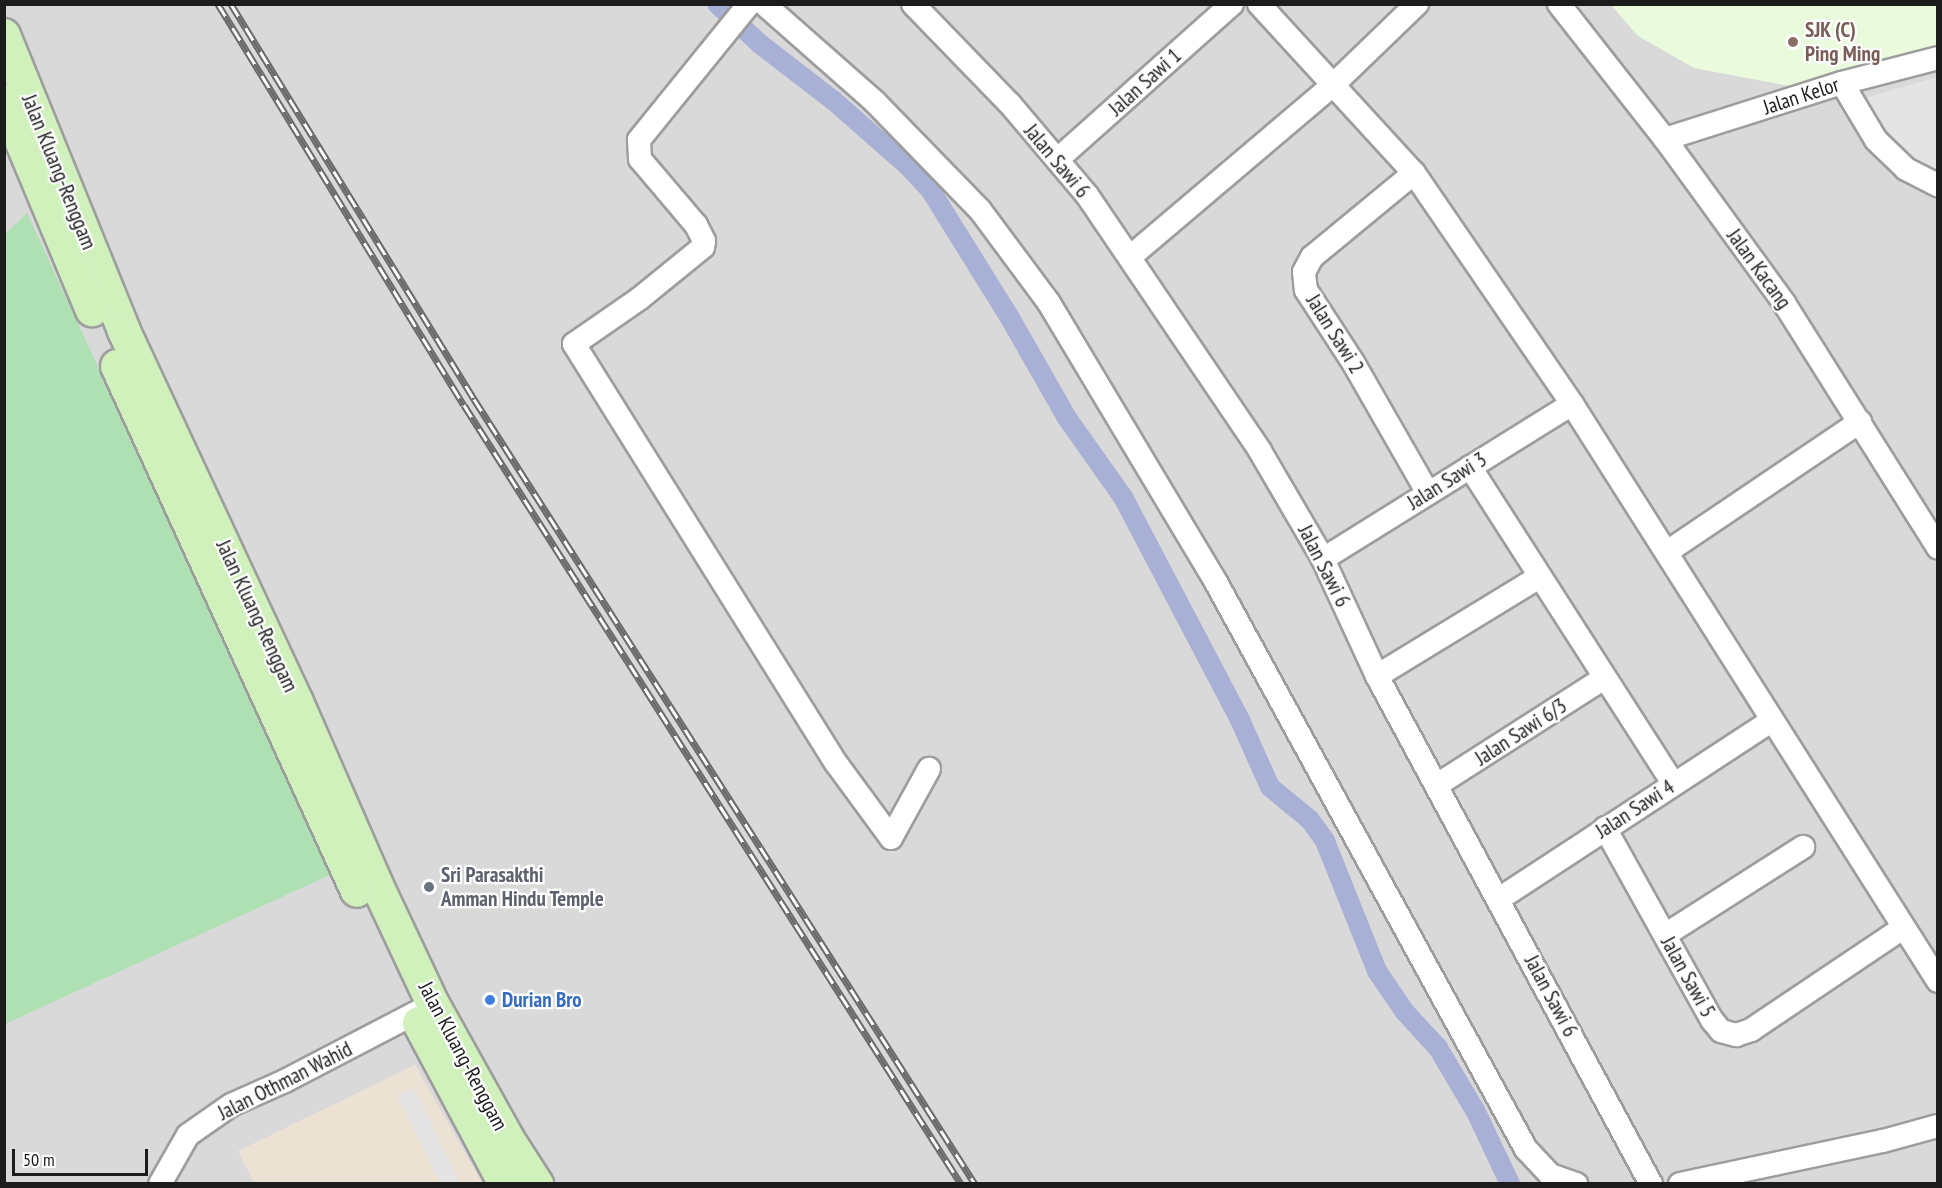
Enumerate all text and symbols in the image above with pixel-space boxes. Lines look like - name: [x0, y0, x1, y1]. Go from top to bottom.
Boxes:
- place label: SJK (C) Ping Ming: [1805, 17, 1880, 67]
- marker: SJK (C) Ping Ming: [1786, 35, 1800, 49]
- street label: Jalan Sawi 1: [1104, 43, 1186, 121]
- street label: Jalan Kelor: [1760, 72, 1842, 120]
- street label: Jalan Kluang-Renggam: [16, 91, 102, 253]
- street label: Jalan Sawi 6: [1019, 119, 1095, 203]
- street label: Jalan Kacang: [1722, 224, 1796, 314]
- street label: Jalan Sawi 2: [1301, 290, 1369, 378]
- street label: Jalan Sawi 3: [1403, 447, 1491, 515]
- street label: Jalan Sawi 6: [1293, 521, 1355, 611]
- street label: Jalan Kluang-Renggam: [211, 536, 303, 696]
- street label: Jalan Sawi 6/3: [1470, 693, 1572, 771]
- street label: Jalan Sawi 4: [1591, 774, 1679, 844]
- place label: Sri Parasakthi Amman Hindu Temple: [441, 862, 604, 912]
- marker: Sri Parasakthi Amman Hindu Temple: [422, 880, 436, 894]
- street label: Jalan Sawi 5: [1655, 932, 1721, 1022]
- street label: Jalan Sawi 6: [1519, 951, 1583, 1041]
- street label: Jalan Kluang-Renggam: [413, 977, 513, 1135]
- place label: Durian Bro: [502, 987, 582, 1013]
- marker: Durian Bro: [483, 993, 497, 1007]
- street label: Jalan Othman Wahid: [214, 1036, 356, 1126]
- scale bar: [15, 1137, 152, 1175]
- text: 50 m: [23, 1148, 55, 1171]

